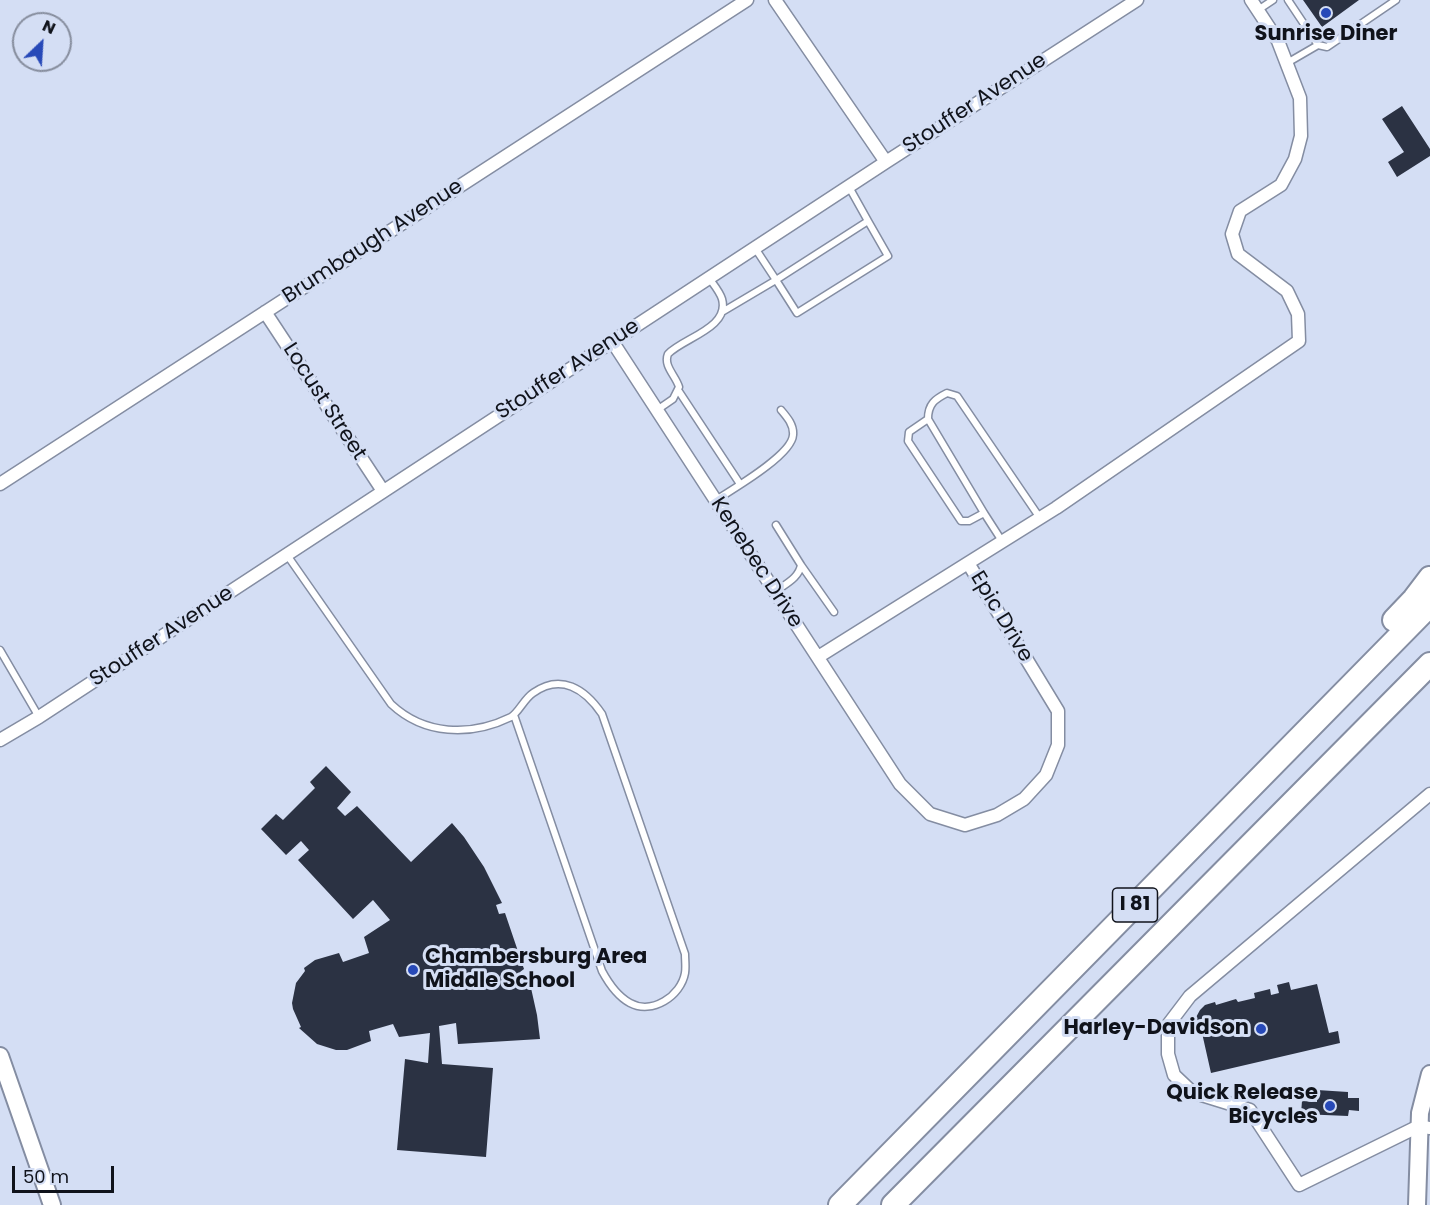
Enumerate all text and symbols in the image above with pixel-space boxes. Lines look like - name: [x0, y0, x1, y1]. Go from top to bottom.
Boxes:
- marker: Sunrise Diner: [1319, 6, 1333, 20]
- north arrow: [12, 12, 72, 72]
- text: N: [39, 14, 59, 40]
- place label: Sunrise Diner: [1254, 22, 1398, 48]
- street label: Stouffer Avenue: [899, 48, 1051, 160]
- street label: Brumbaugh Avenue: [278, 174, 468, 310]
- street label: Stouffer Avenue: [492, 314, 644, 426]
- street label: Locust Street: [277, 339, 371, 465]
- street label: Kenebec Drive: [705, 493, 807, 633]
- street label: Epic Drive: [964, 567, 1038, 667]
- street label: Stouffer Avenue: [86, 581, 238, 693]
- road number: I 81: [1112, 888, 1158, 922]
- place label: Chambersburg Area Middle School: [425, 945, 647, 995]
- marker: Chambersburg Area Middle School: [406, 963, 420, 977]
- place label: Harley-Davidson: [1063, 1016, 1249, 1042]
- marker: Harley-Davidson: [1254, 1022, 1268, 1036]
- place label: Quick Release Bicycles: [1166, 1081, 1318, 1131]
- marker: Quick Release Bicycles: [1323, 1099, 1337, 1113]
- scale bar: [15, 1154, 117, 1192]
- text: 50 m: [23, 1164, 69, 1189]

